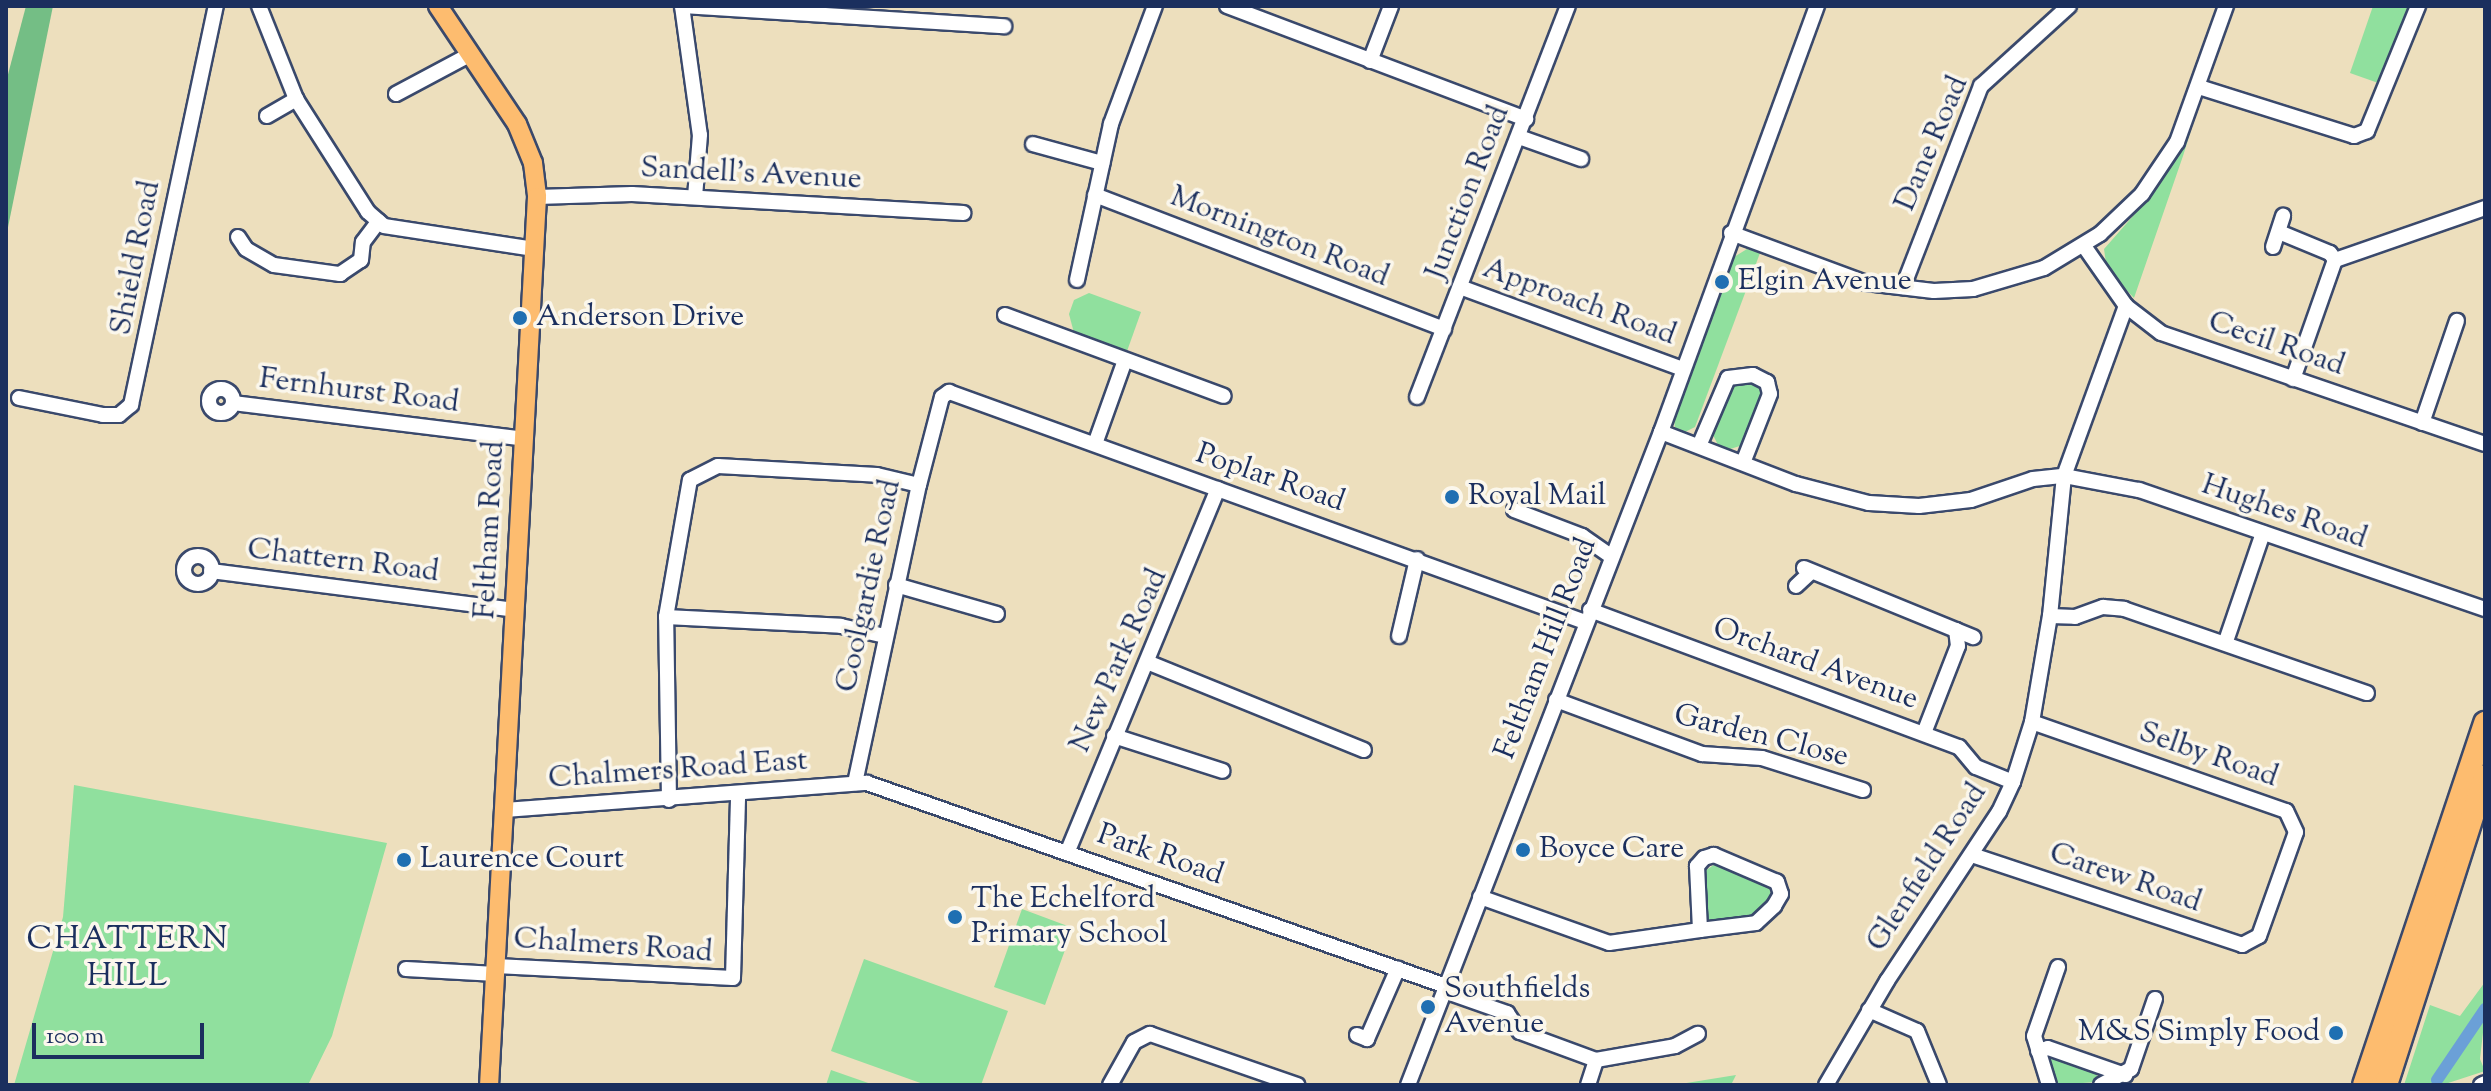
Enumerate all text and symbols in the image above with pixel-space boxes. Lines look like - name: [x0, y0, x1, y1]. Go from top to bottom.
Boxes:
- street label: Dane Road: [1889, 71, 1977, 217]
- street label: Junction Road: [1419, 101, 1519, 285]
- street label: Sandell's Avenue: [639, 151, 863, 199]
- street label: Shield Road: [104, 178, 170, 338]
- street label: Mornington Road: [1165, 180, 1393, 296]
- street label: Approach Road: [1477, 251, 1681, 355]
- place label: Elgin Avenue: [1738, 264, 1912, 300]
- marker: Elgin Avenue: [1713, 273, 1731, 291]
- place label: Anderson Drive: [536, 300, 744, 336]
- street label: Cecil Road: [2203, 305, 2349, 385]
- marker: Anderson Drive: [511, 309, 529, 327]
- street label: Fernhurst Road: [257, 362, 461, 422]
- street label: Poplar Road: [1191, 437, 1349, 521]
- street label: Feltham Road: [468, 440, 514, 620]
- street label: Hughes Road: [2197, 468, 2371, 558]
- street label: Coolgardie Road: [830, 476, 910, 696]
- place label: Royal Mail: [1468, 479, 1606, 515]
- marker: Royal Mail: [1443, 488, 1461, 506]
- street label: Chattern Road: [245, 532, 441, 592]
- street label: Feltham Hill Road: [1488, 533, 1606, 765]
- street label: New Park Road: [1063, 564, 1177, 758]
- street label: Orchard Avenue: [1707, 611, 1923, 719]
- street label: Garden Close: [1670, 698, 1852, 776]
- street label: Selby Road: [2134, 715, 2282, 797]
- street label: Chalmers Road East: [547, 744, 809, 798]
- street label: Glenfield Road: [1860, 777, 1996, 959]
- street label: Park Road: [1092, 818, 1228, 894]
- place label: Boyce Care: [1539, 832, 1684, 868]
- street label: Carew Road: [2044, 836, 2206, 922]
- marker: Boyce Care: [1514, 841, 1532, 859]
- place label: Laurence Court: [420, 842, 624, 878]
- marker: Laurence Court: [395, 851, 413, 869]
- place label: The Echelford Primary School: [971, 882, 1168, 952]
- marker: The Echelford Primary School: [946, 908, 964, 926]
- district label: CHATTERN HILL: [26, 922, 230, 997]
- street label: Chalmers Road: [512, 922, 714, 972]
- place label: Southfields Avenue: [1444, 972, 1590, 1042]
- marker: Southfields Avenue: [1419, 998, 1437, 1016]
- scale bar: [36, 1007, 208, 1057]
- place label: M&S Simply Food: [2078, 1015, 2320, 1051]
- text: 100 m: [46, 1020, 104, 1054]
- marker: M&S Simply Food: [2327, 1024, 2345, 1042]

